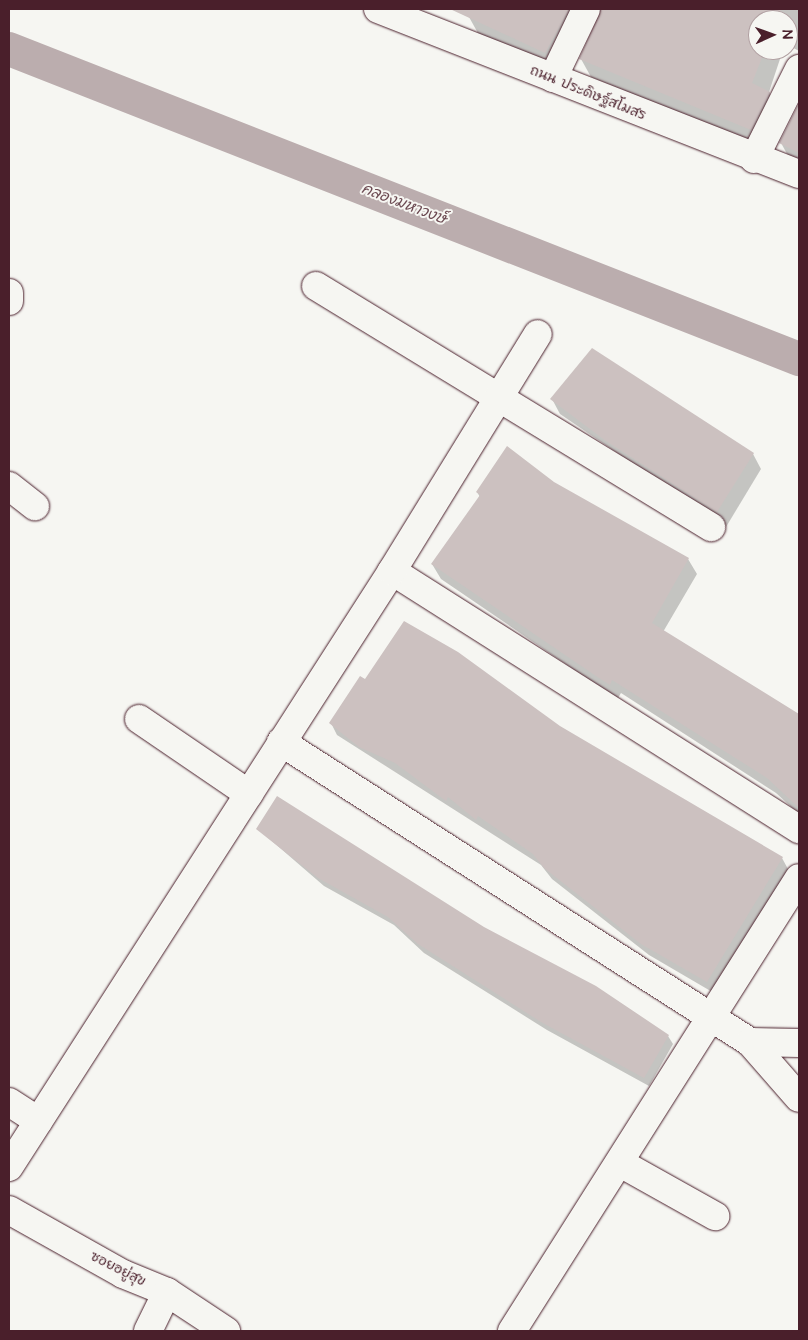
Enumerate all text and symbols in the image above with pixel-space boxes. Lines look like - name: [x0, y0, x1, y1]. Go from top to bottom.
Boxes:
- north arrow: [748, 10, 798, 60]
- text: N: [777, 30, 797, 39]
- street label: ถนน ประดิษฐ์สโมสร: [527, 62, 649, 124]
- water label: คลองมหาวงษ์: [359, 180, 449, 228]
- street label: ซอยอยู่สุข: [87, 1248, 149, 1290]

